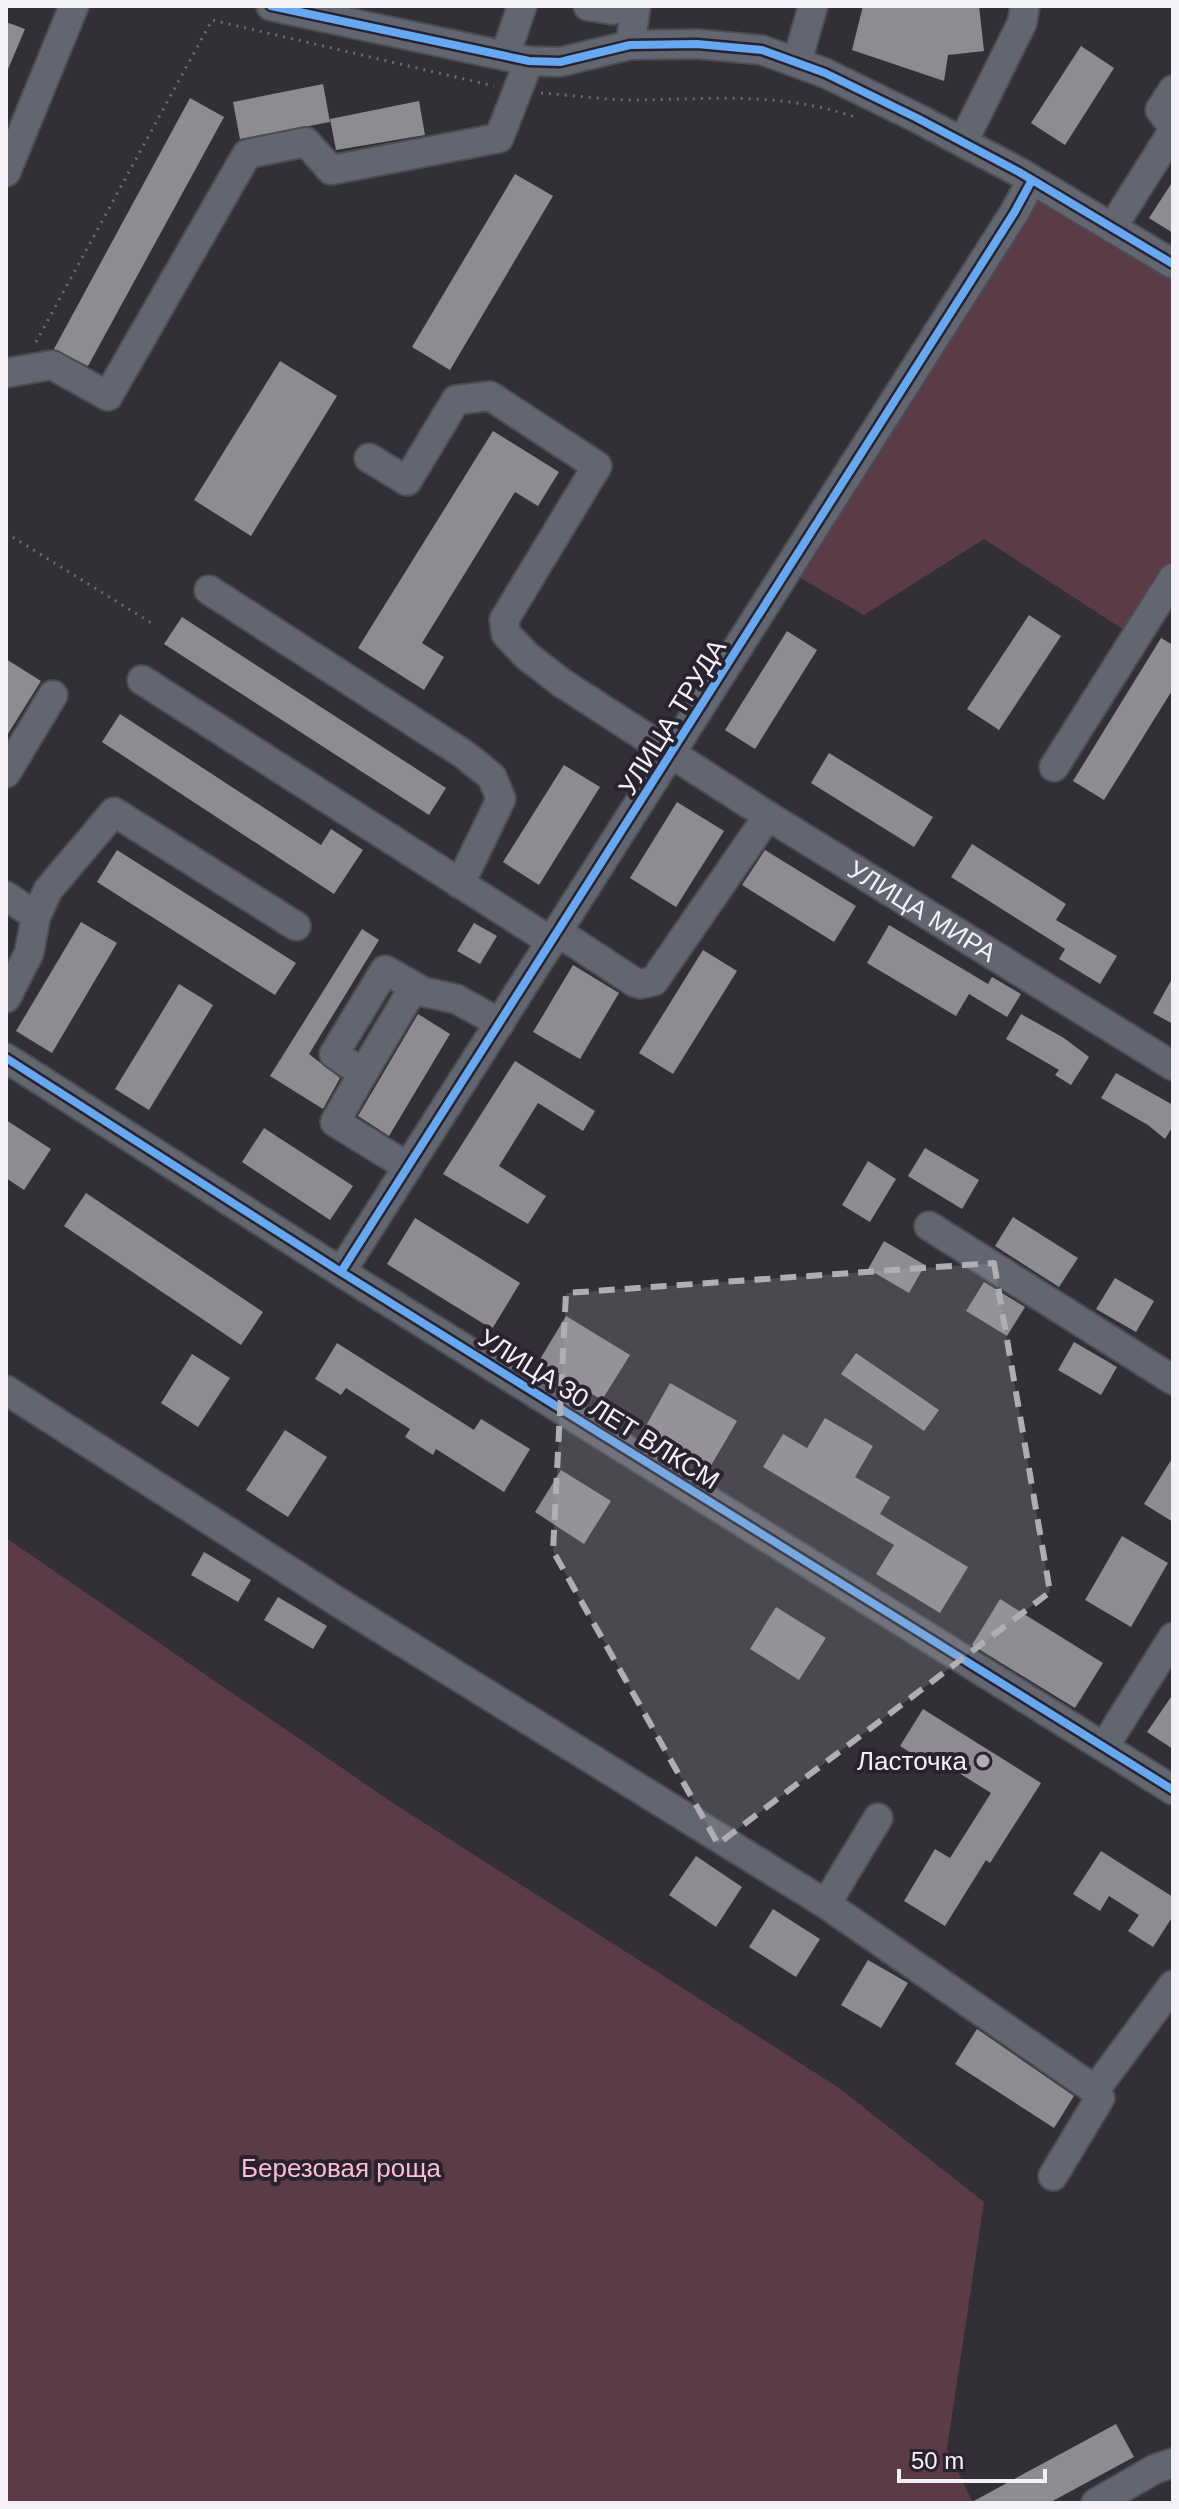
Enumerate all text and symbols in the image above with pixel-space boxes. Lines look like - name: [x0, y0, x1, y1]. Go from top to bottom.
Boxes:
- street label: УЛИЦА ТРУДА: [612, 633, 732, 800]
- street label: УЛИЦА МИРА: [842, 854, 1002, 968]
- street label: УЛИЦА 30 ЛЕТ ВЛКСМ: [473, 1323, 725, 1495]
- place label: Ласточка: [857, 1746, 968, 1776]
- marker: Ласточка: [974, 1752, 992, 1770]
- park label: Березовая роща: [241, 2153, 442, 2183]
- scale bar: [899, 2433, 1045, 2483]
- text: 50 m: [911, 2447, 964, 2474]

